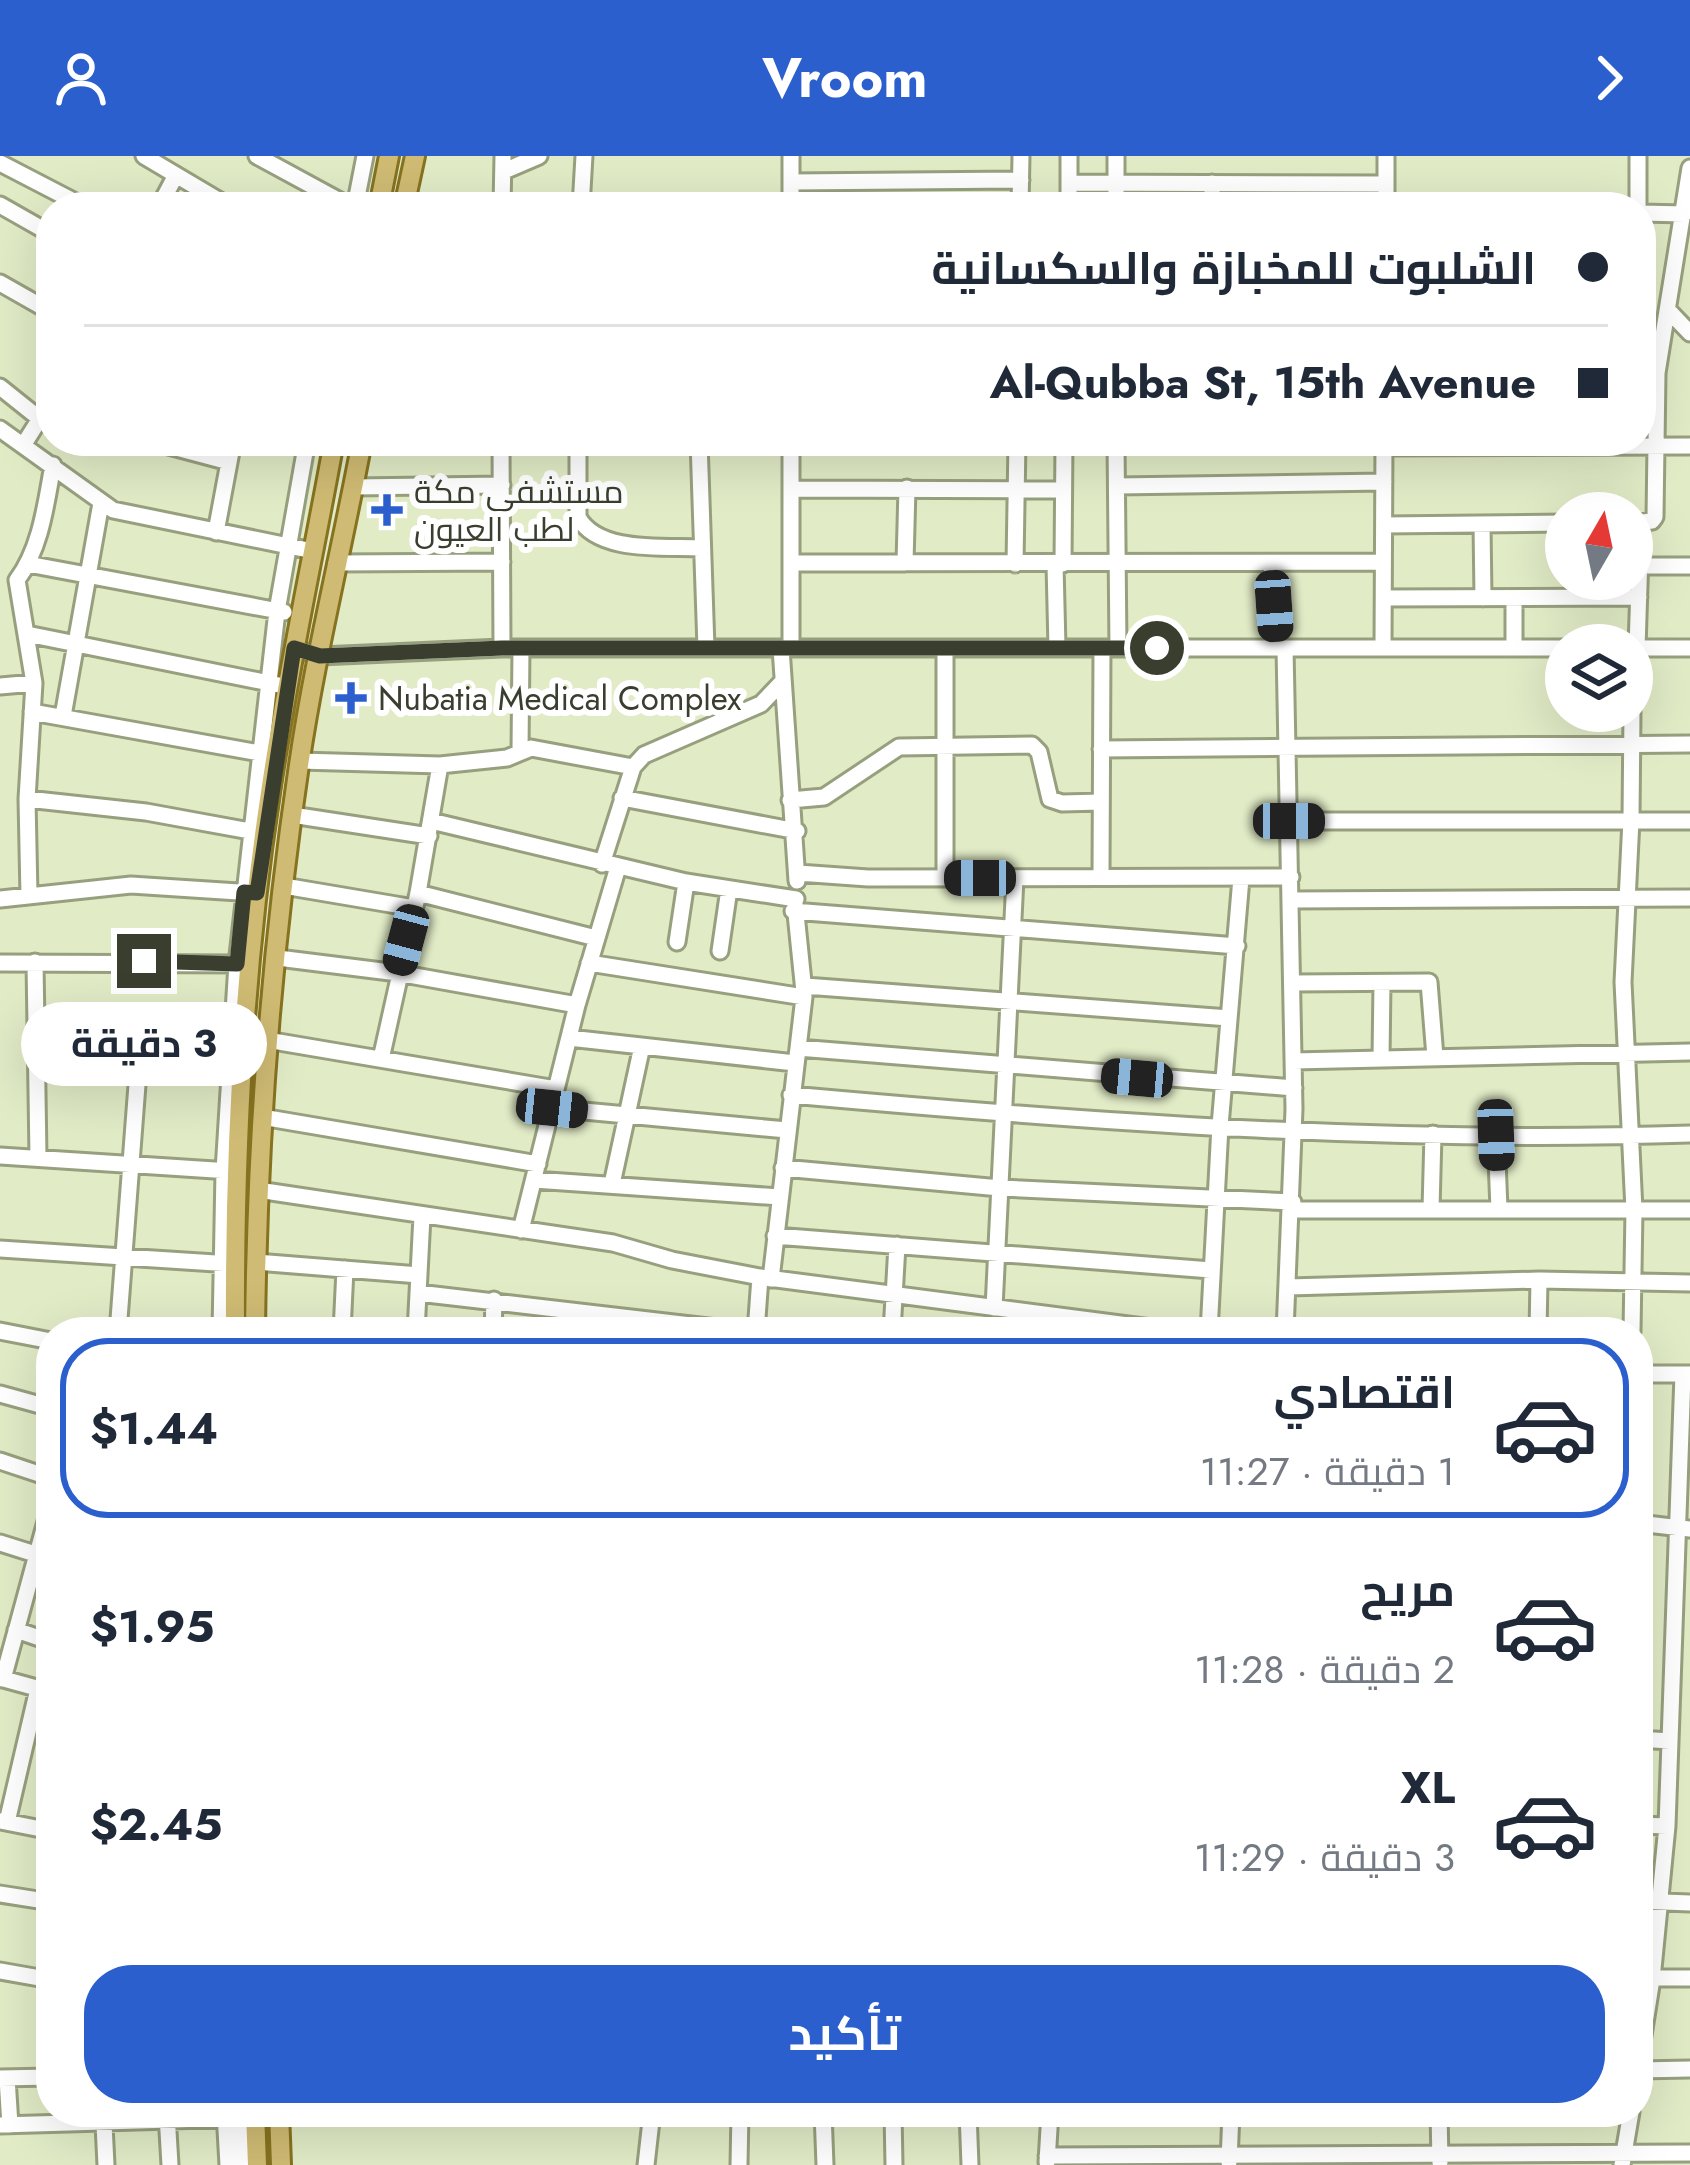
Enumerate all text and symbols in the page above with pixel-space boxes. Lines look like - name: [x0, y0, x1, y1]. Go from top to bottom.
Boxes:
- text: Vroom: [762, 39, 928, 117]
- icon: person: [48, 45, 114, 111]
- icon: forward: [1576, 45, 1642, 111]
- text: الشلبوت للمخبازة والسكسانية: [931, 236, 1536, 301]
- text: Al-Qubba St, 15th Avenue: [990, 350, 1536, 415]
- place label: مستشفى مكة لطب العيون: [414, 468, 624, 553]
- north arrow: [1545, 492, 1653, 600]
- map controls: [1545, 492, 1653, 732]
- marker: مستشفى مكة لطب العيون: [371, 494, 403, 526]
- car: [1254, 569, 1294, 643]
- route start: [1130, 621, 1184, 675]
- button: layers: [1545, 624, 1653, 732]
- place label: Nubatia Medical Complex: [378, 675, 741, 722]
- marker: Nubatia Medical Complex: [335, 682, 367, 714]
- car: [1253, 803, 1325, 839]
- car: [944, 860, 1016, 896]
- car: [379, 901, 433, 979]
- route end: [117, 934, 171, 988]
- callout: 3 دقيقة: [21, 1003, 267, 1087]
- text: 3 دقيقة: [71, 1015, 217, 1072]
- car: [1100, 1057, 1174, 1099]
- car: [514, 1086, 590, 1130]
- car: [1477, 1098, 1515, 1172]
- text: اقتصادي: [1274, 1360, 1455, 1425]
- icon: car: [1491, 1374, 1599, 1482]
- text: $1.44: [90, 1396, 218, 1461]
- text: 1 دقيقة · 11:27: [1200, 1443, 1455, 1500]
- text: مريح: [1360, 1558, 1455, 1623]
- icon: car: [1491, 1572, 1599, 1680]
- text: $1.95: [90, 1594, 215, 1659]
- text: 2 دقيقة · 11:28: [1194, 1641, 1455, 1698]
- text: XL: [1400, 1755, 1455, 1820]
- icon: car: [1491, 1770, 1599, 1878]
- text: $2.45: [90, 1792, 222, 1857]
- text: 3 دقيقة · 11:29: [1194, 1829, 1455, 1886]
- button: تأكيد: [84, 1965, 1605, 2103]

